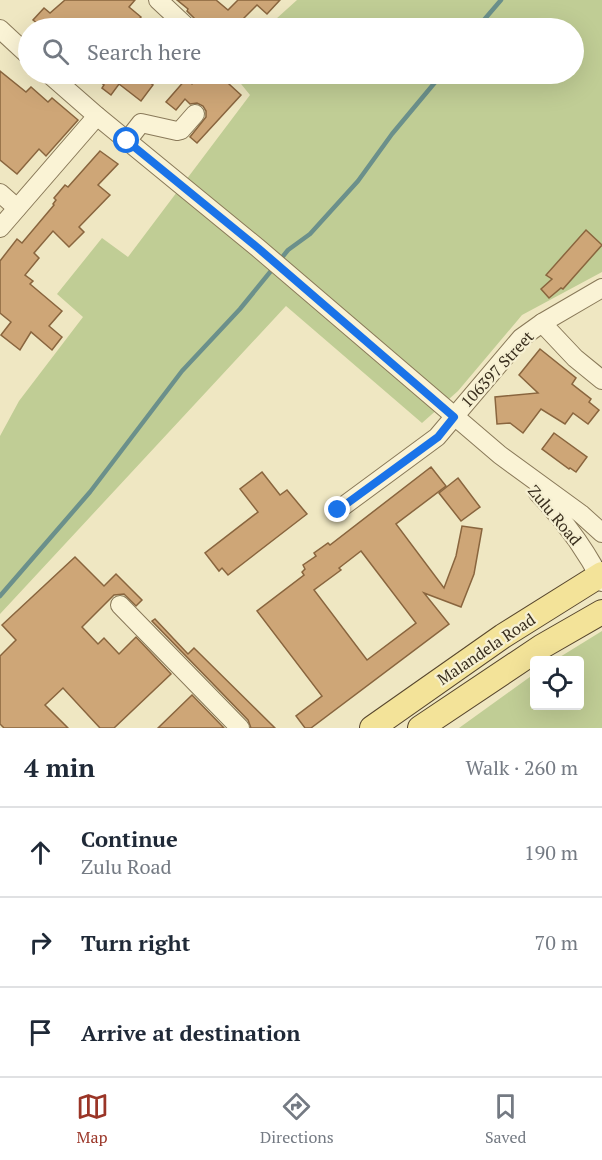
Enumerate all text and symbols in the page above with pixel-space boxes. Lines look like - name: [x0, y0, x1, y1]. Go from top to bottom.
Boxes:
- search box: [18, 18, 584, 84]
- icon: search: [39, 35, 72, 68]
- text: Search here: [87, 37, 201, 66]
- route start: [113, 127, 139, 153]
- street label: 106397 Street: [456, 326, 538, 412]
- street label: Zulu Road: [523, 480, 587, 550]
- route end: [324, 496, 350, 522]
- street label: Malandela Road: [433, 608, 539, 690]
- map controls: [530, 656, 584, 710]
- button: locate: [530, 656, 584, 710]
- text: 4 min: [24, 750, 95, 784]
- text: Walk · 260 m: [466, 754, 578, 781]
- text: Continue: [81, 824, 178, 853]
- icon: ahead: [24, 836, 57, 869]
- text: 190 m: [524, 839, 578, 866]
- text: Zulu Road: [81, 853, 172, 880]
- icon: right: [24, 926, 57, 959]
- text: Turn right: [81, 928, 190, 957]
- text: 70 m: [535, 929, 578, 956]
- icon: arrive: [24, 1016, 57, 1049]
- text: Arrive at destination: [81, 1018, 300, 1047]
- tab: Map: [76, 1090, 109, 1148]
- tab: Directions: [260, 1090, 334, 1148]
- tab: Saved: [485, 1090, 526, 1148]

